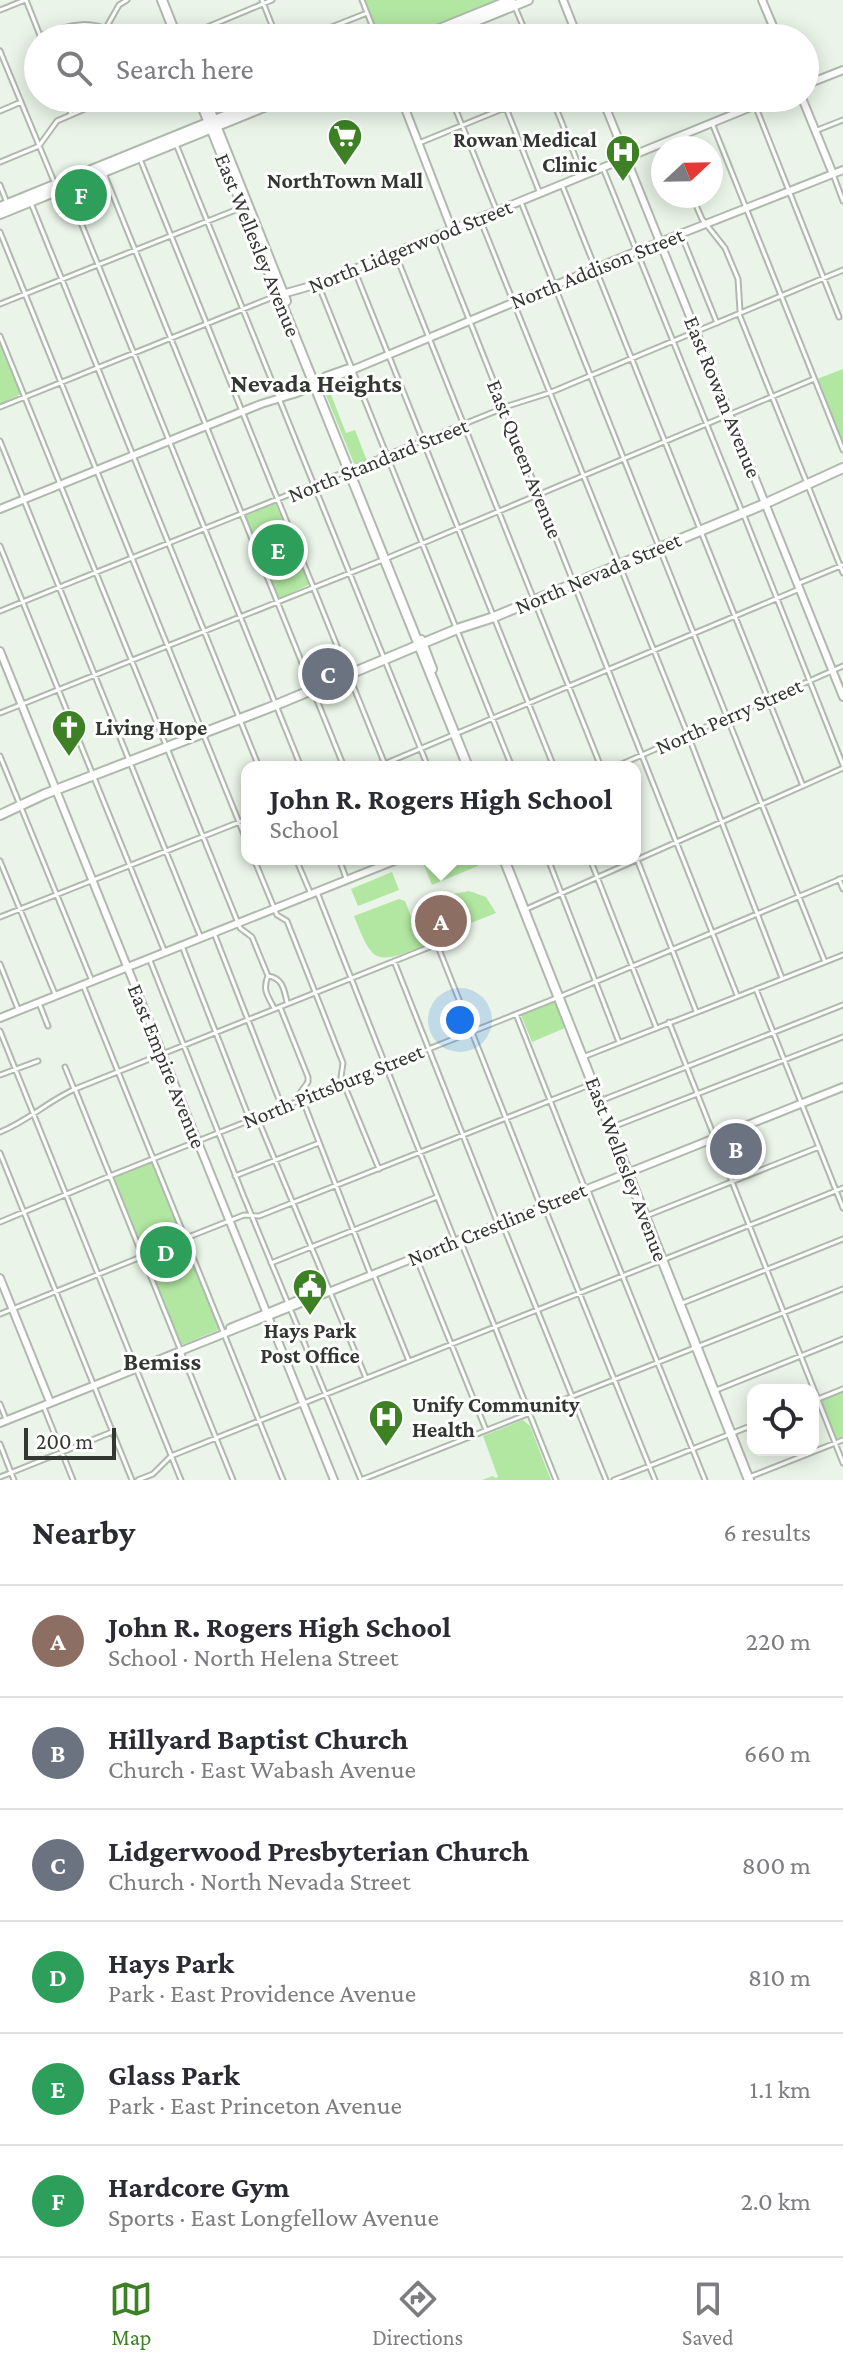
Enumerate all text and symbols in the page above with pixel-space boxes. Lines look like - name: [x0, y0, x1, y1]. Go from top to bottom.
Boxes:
- search box: [24, 24, 819, 112]
- icon: search: [52, 46, 96, 90]
- text: Search here: [116, 52, 254, 85]
- supermarket icon: NorthTown Mall: [326, 117, 364, 167]
- place label: Rowan Medical Clinic: [453, 127, 598, 177]
- hospital icon: Rowan Medical Clinic: [604, 133, 642, 183]
- north arrow: [651, 136, 723, 208]
- street label: East Wellesley Avenue: [210, 150, 306, 340]
- pin: F: [55, 165, 107, 225]
- place label: NorthTown Mall: [267, 168, 424, 193]
- street label: North Lidgerwood Street: [304, 193, 516, 298]
- street label: North Addison Street: [507, 222, 688, 314]
- street label: East Rowan Avenue: [679, 313, 767, 481]
- district label: Nevada Heights: [230, 369, 402, 398]
- street label: East Queen Avenue: [482, 376, 568, 542]
- street label: North Standard Street: [284, 412, 472, 508]
- pin: E: [252, 520, 304, 580]
- street label: North Nevada Street: [511, 526, 685, 619]
- pin: C: [302, 644, 354, 704]
- street label: North Perry Street: [652, 672, 807, 760]
- church icon: Living Hope: [50, 708, 88, 758]
- place label: Living Hope: [95, 715, 207, 740]
- popup: [241, 761, 641, 865]
- text: John R. Rogers High School: [270, 782, 612, 815]
- text: School: [270, 815, 339, 844]
- pin: A: [415, 891, 467, 951]
- street label: East Empire Avenue: [123, 980, 211, 1152]
- your location: [440, 1000, 480, 1040]
- street label: North Pittsburg Street: [239, 1038, 428, 1134]
- street label: East Wellesley Avenue: [580, 1073, 674, 1265]
- pin: B: [710, 1119, 762, 1179]
- street label: North Crestline Street: [404, 1176, 591, 1271]
- pin: D: [140, 1222, 192, 1282]
- public building icon: Hays Park Post Office: [291, 1267, 329, 1317]
- place label: Hays Park Post Office: [260, 1318, 360, 1368]
- district label: Bemiss: [123, 1347, 201, 1376]
- map controls: [747, 1384, 819, 1456]
- button: locate: [747, 1384, 819, 1456]
- place label: Unify Community Health: [412, 1392, 580, 1442]
- hospital icon: Unify Community Health: [367, 1398, 405, 1448]
- scale bar: [24, 1424, 116, 1460]
- text: 200 m: [36, 1429, 93, 1454]
- text: Nearby: [32, 1514, 135, 1551]
- text: 6 results: [723, 1518, 811, 1547]
- text: John R. Rogers High School: [108, 1610, 451, 1643]
- text: A: [50, 1627, 66, 1656]
- text: 220 m: [746, 1627, 811, 1656]
- text: School · North Helena Street: [108, 1643, 398, 1672]
- text: Hillyard Baptist Church: [108, 1722, 408, 1755]
- text: B: [50, 1739, 66, 1768]
- text: 660 m: [744, 1739, 811, 1768]
- text: Church · East Wabash Avenue: [108, 1755, 416, 1784]
- text: Lidgerwood Presbyterian Church: [108, 1834, 529, 1867]
- text: C: [50, 1851, 66, 1880]
- text: 800 m: [742, 1851, 811, 1880]
- text: Church · North Nevada Street: [108, 1867, 411, 1896]
- text: Hays Park: [108, 1946, 234, 1979]
- text: D: [49, 1963, 67, 1992]
- text: 810 m: [748, 1963, 811, 1992]
- text: Park · East Providence Avenue: [108, 1979, 416, 2008]
- text: Glass Park: [108, 2058, 240, 2091]
- text: E: [51, 2075, 65, 2104]
- text: 1.1 km: [750, 2075, 811, 2104]
- text: Park · East Princeton Avenue: [108, 2091, 402, 2120]
- text: Hardcore Gym: [108, 2170, 290, 2203]
- text: F: [51, 2187, 65, 2216]
- text: 2.0 km: [740, 2187, 811, 2216]
- text: Sports · East Longfellow Avenue: [108, 2203, 439, 2232]
- tab: Map: [109, 2277, 153, 2350]
- tab: Directions: [372, 2277, 463, 2350]
- tab: Saved: [682, 2277, 734, 2350]

